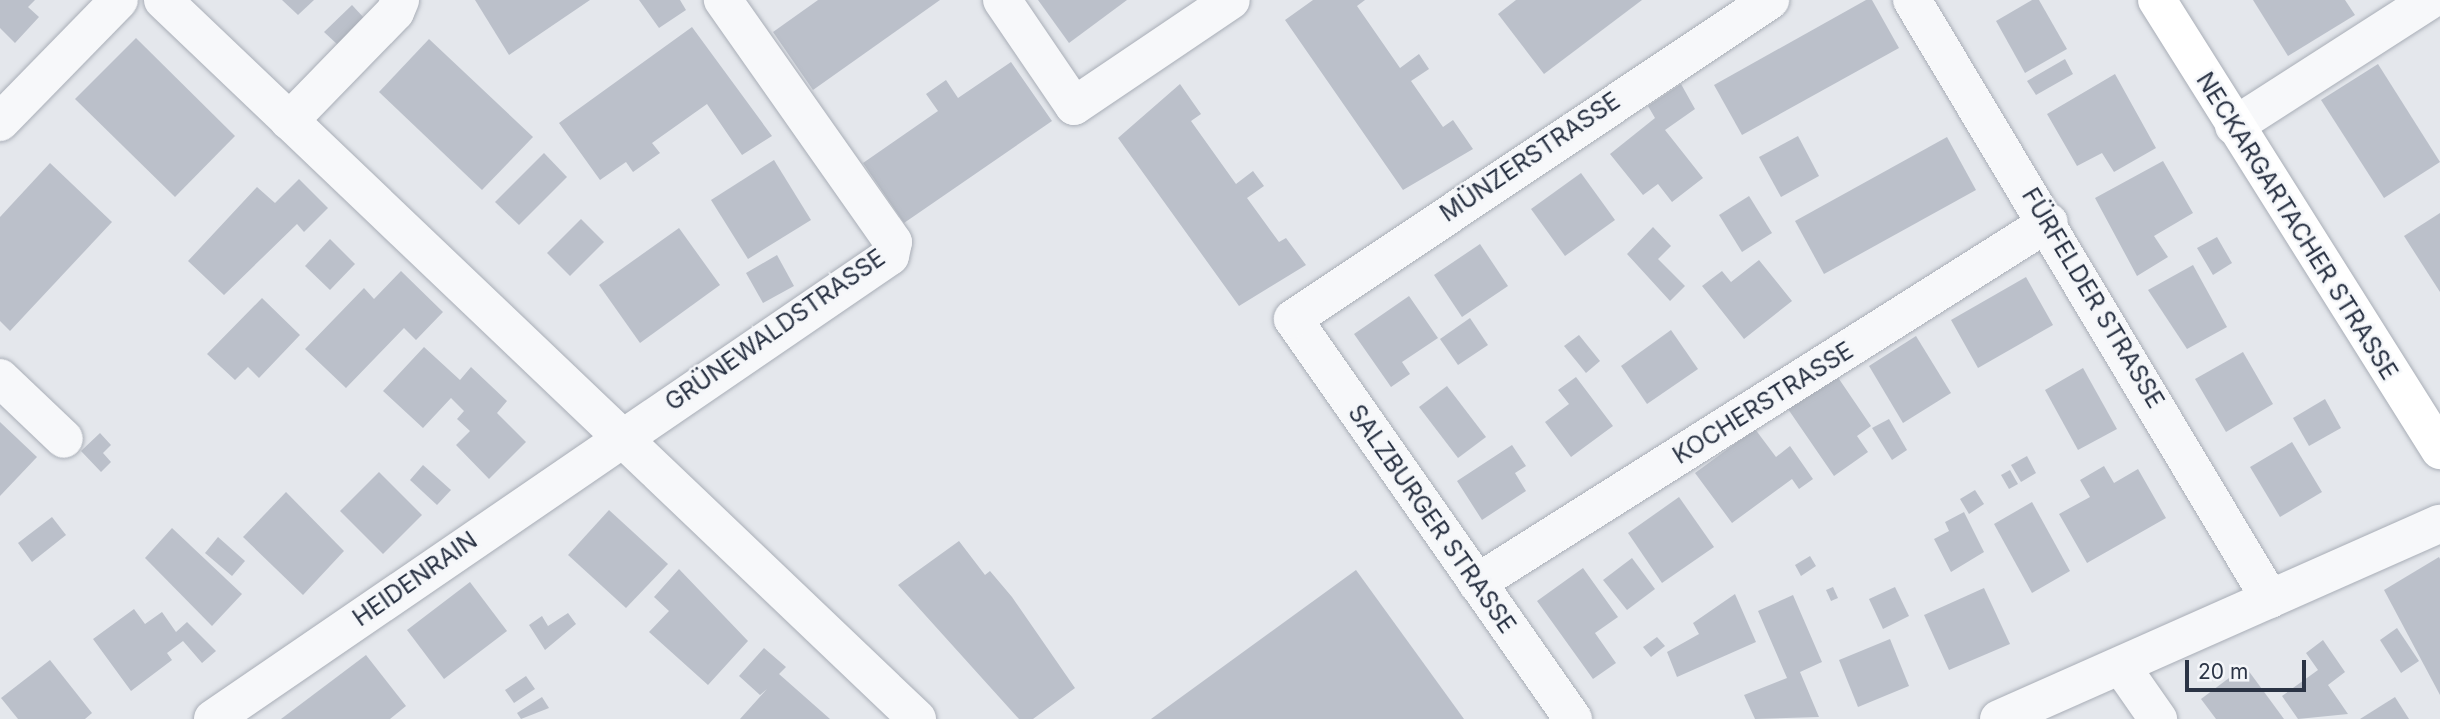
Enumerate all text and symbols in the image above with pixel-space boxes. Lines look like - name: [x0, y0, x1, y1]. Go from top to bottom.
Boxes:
- street label: NECKARGARTACHER STRASSE: [2190, 67, 2404, 385]
- street label: MÜNZERSTRASSE: [1435, 86, 1625, 228]
- street label: FÜRFELDER STRASSE: [2016, 183, 2170, 413]
- street label: GRÜNEWALDSTRASSE: [660, 243, 890, 417]
- street label: KOCHERSTRASSE: [1668, 336, 1858, 470]
- street label: SALZBURGER STRASSE: [1342, 399, 1522, 639]
- street label: HEIDENRAIN: [347, 526, 483, 632]
- scale bar: [2188, 646, 2309, 690]
- text: 20 m: [2198, 659, 2248, 684]

